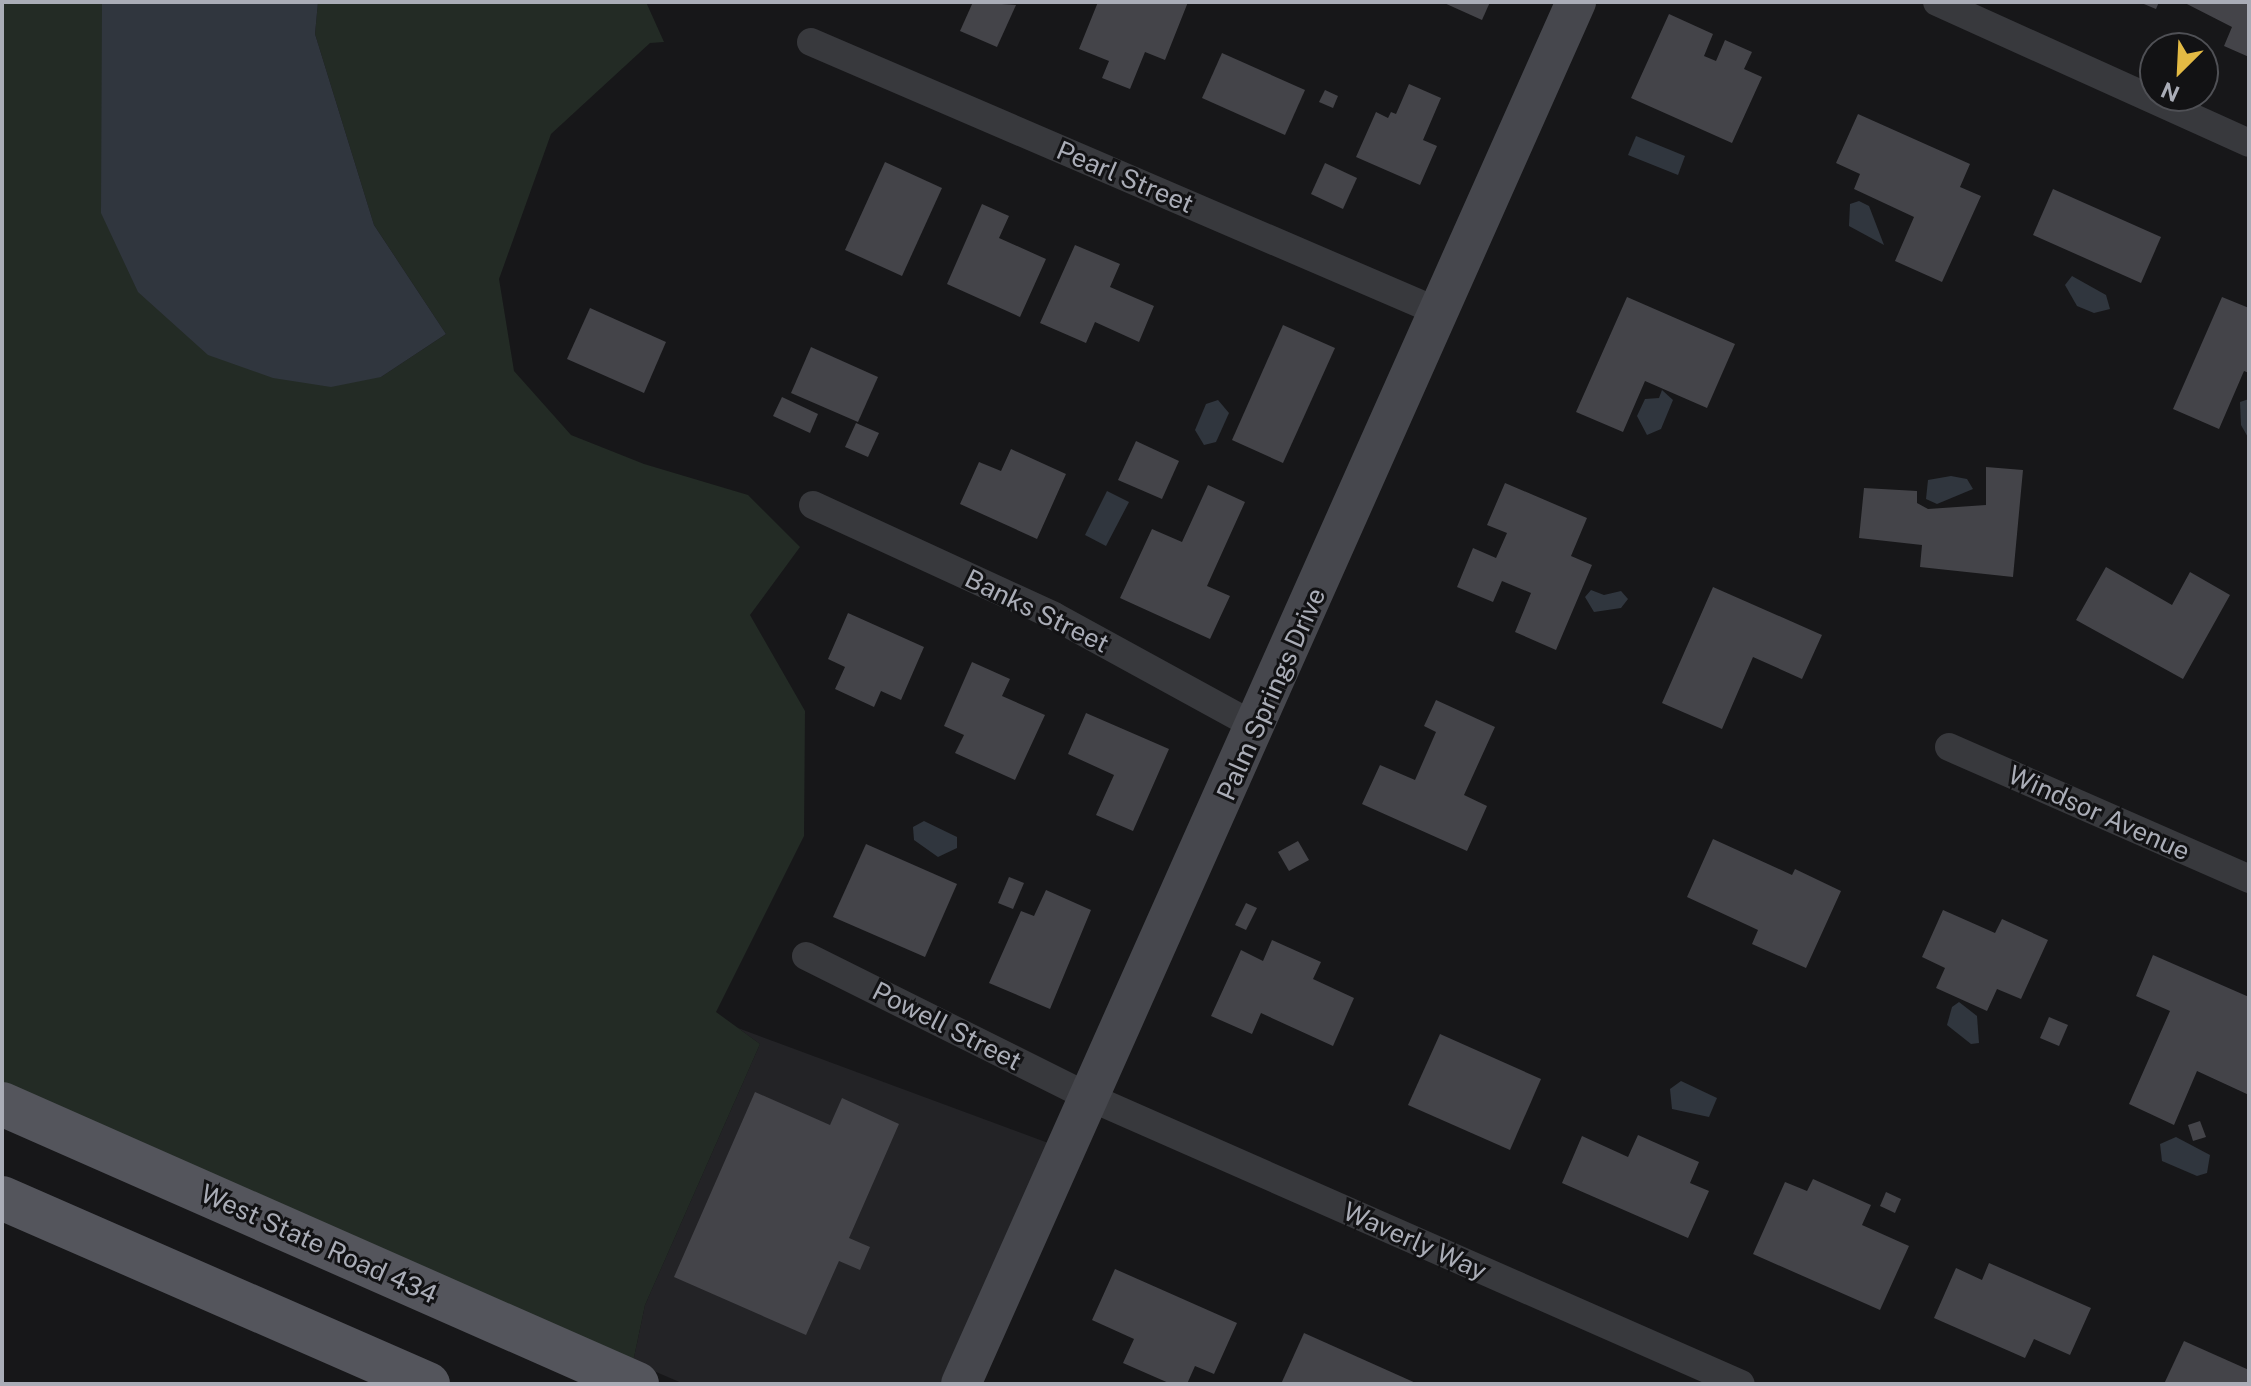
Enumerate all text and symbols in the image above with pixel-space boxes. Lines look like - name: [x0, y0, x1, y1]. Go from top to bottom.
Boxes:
- north arrow: [2139, 32, 2219, 112]
- text: N: [2157, 77, 2183, 107]
- street label: Pearl Street: [1052, 134, 1198, 220]
- street label: Banks Street: [960, 563, 1114, 659]
- street label: Palm Springs Drive: [1210, 583, 1332, 805]
- street label: Windsor Avenue: [2003, 759, 2195, 867]
- street label: Powell Street: [867, 975, 1027, 1077]
- street label: West State Road 434: [196, 1178, 442, 1310]
- street label: Waverly Way: [1338, 1195, 1492, 1287]

